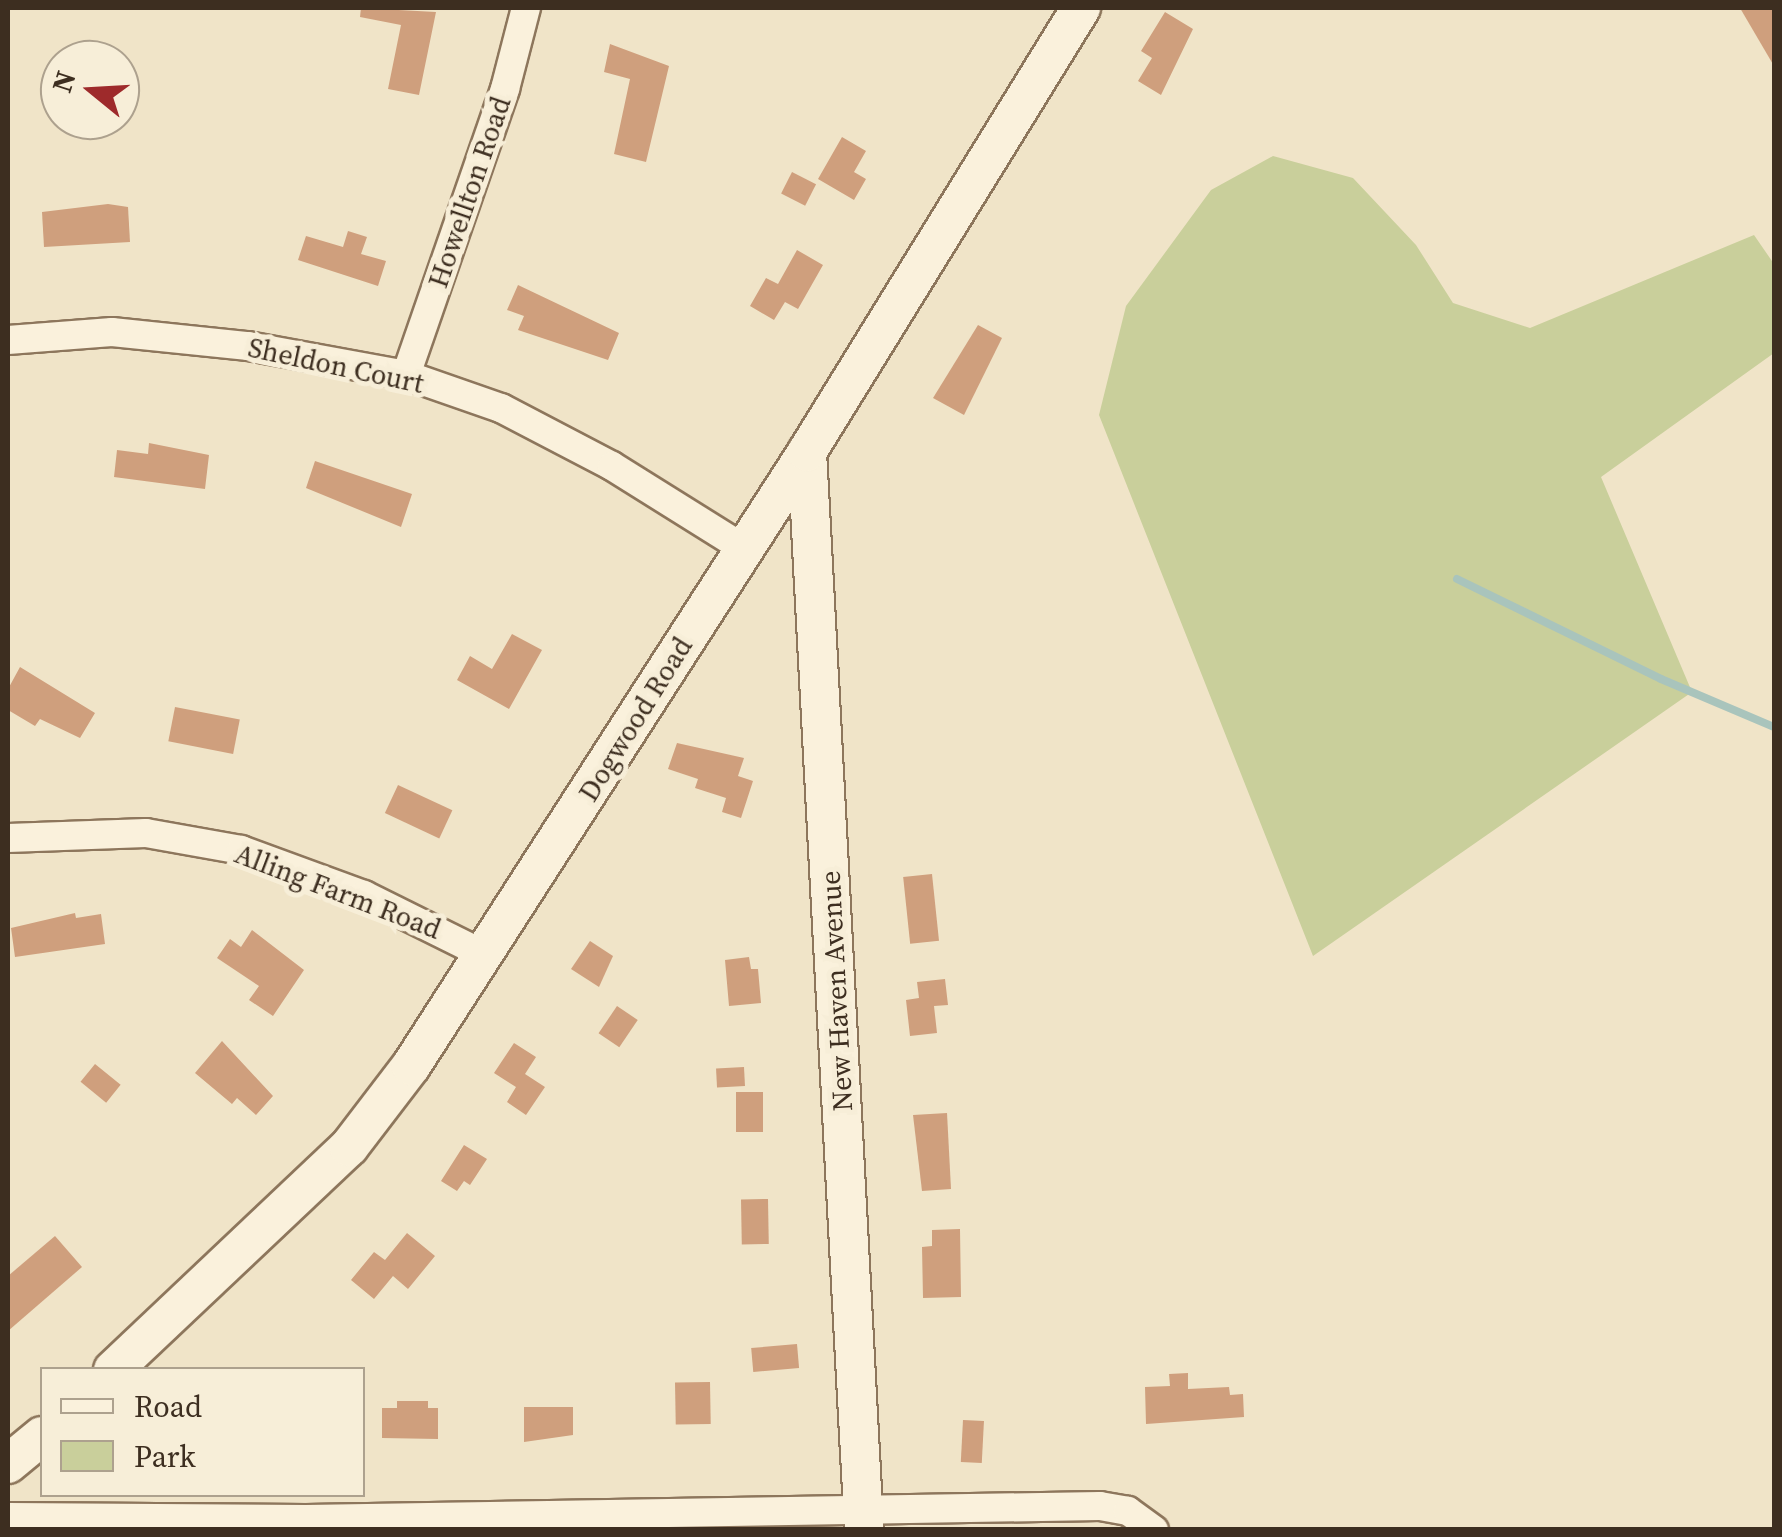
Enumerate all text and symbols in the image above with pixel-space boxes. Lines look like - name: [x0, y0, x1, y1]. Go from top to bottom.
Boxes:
- north arrow: [40, 40, 140, 140]
- text: N: [42, 66, 85, 97]
- street label: Howellton Road: [421, 92, 517, 292]
- street label: Sheldon Court: [245, 330, 427, 400]
- street label: Dogwood Road: [571, 631, 699, 807]
- street label: Alling Farm Road: [230, 836, 446, 946]
- street label: New Haven Avenue: [813, 870, 859, 1112]
- legend: [40, 1367, 365, 1497]
- text: Road: [134, 1386, 202, 1427]
- text: Park: [134, 1436, 196, 1477]

